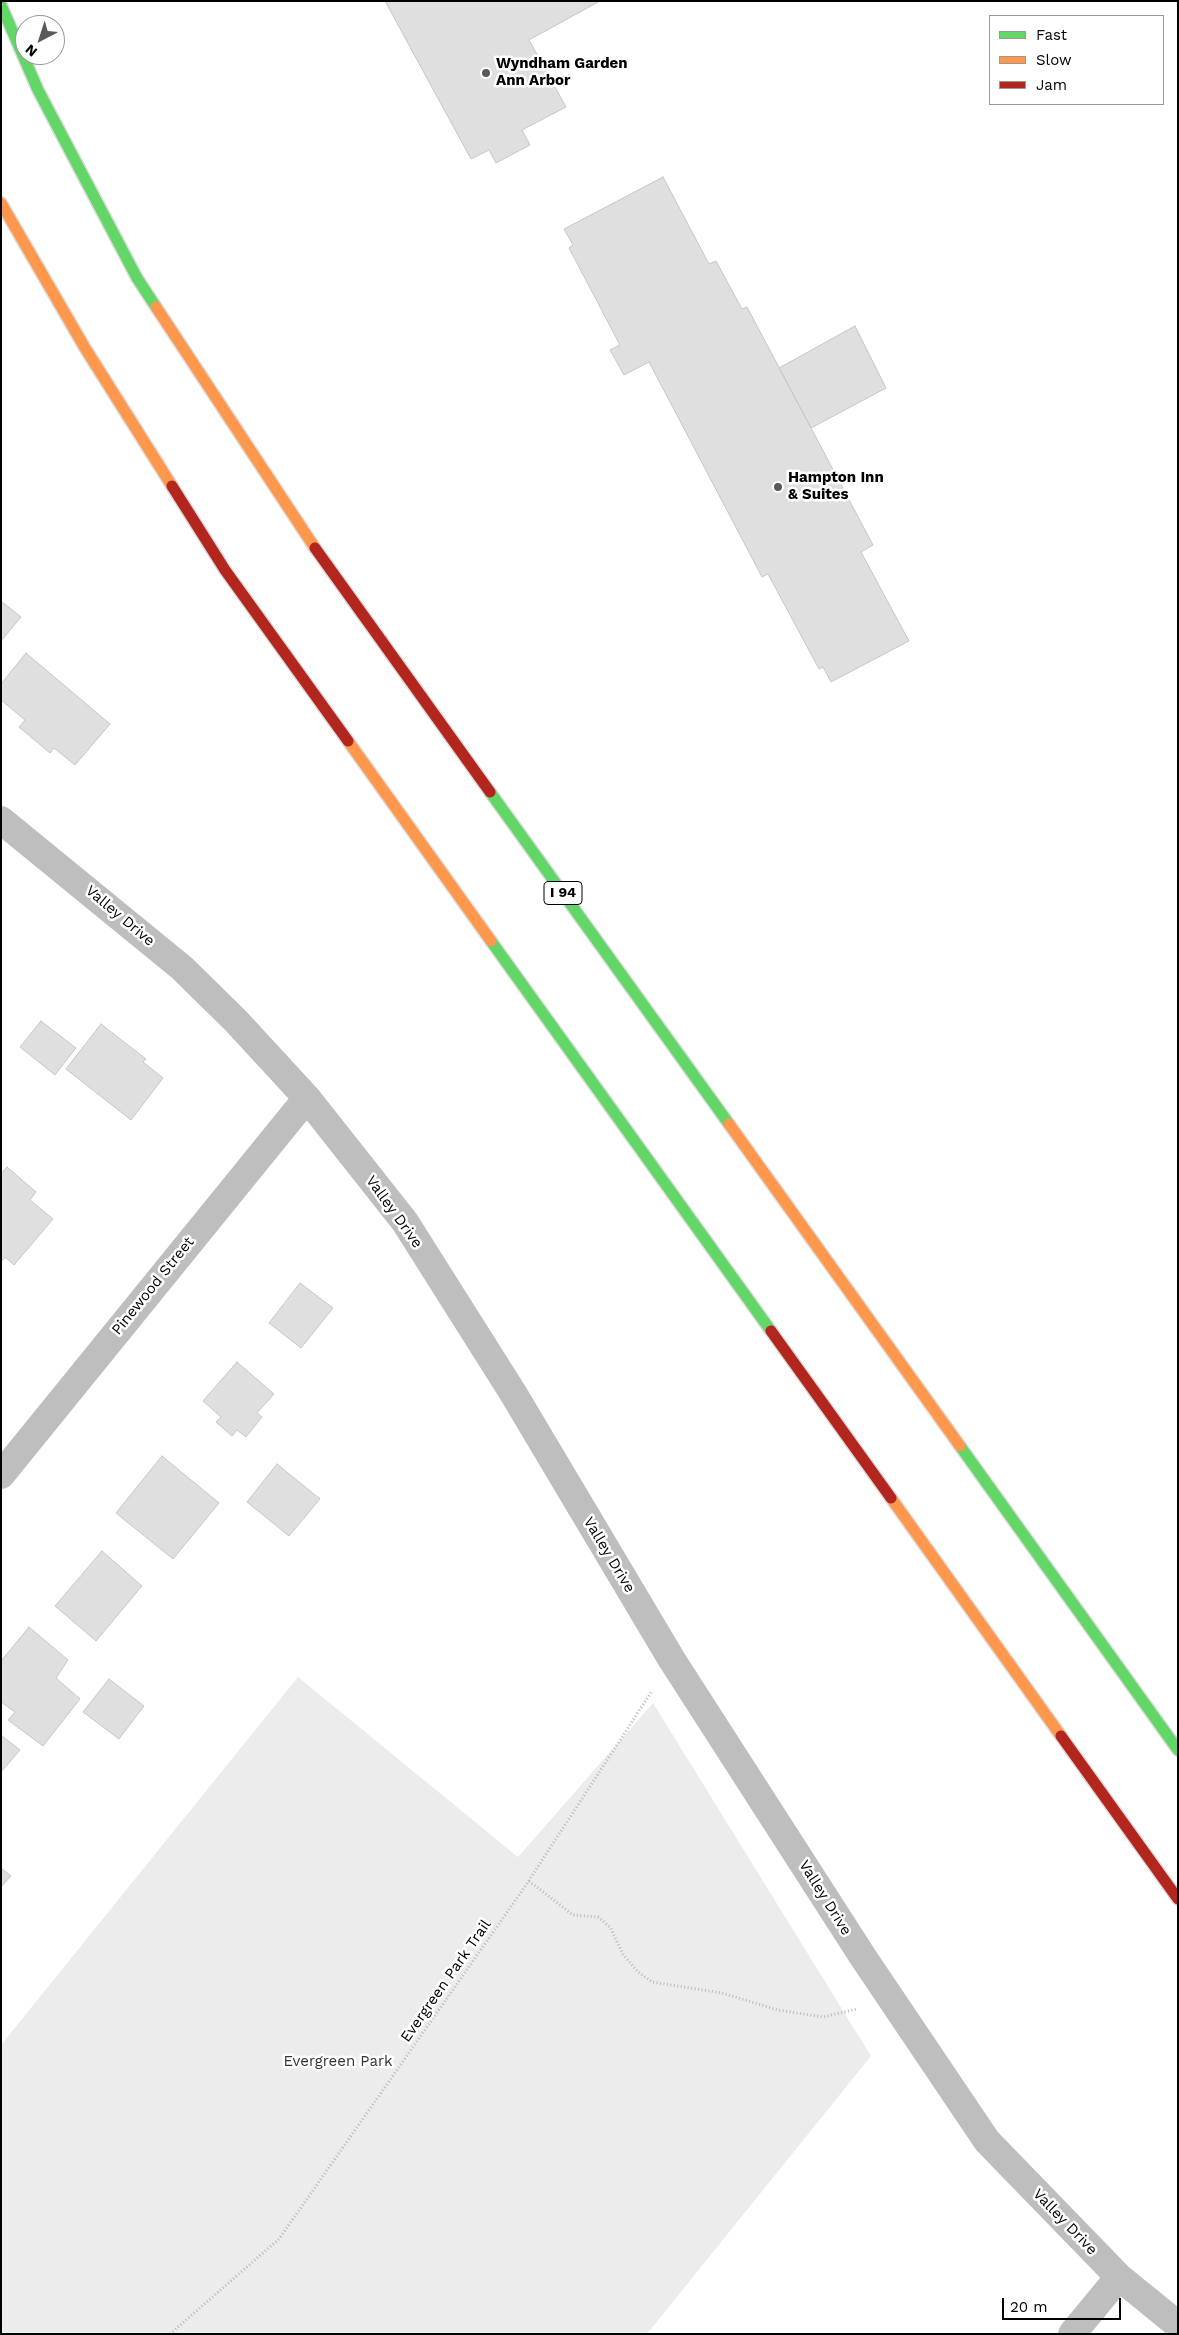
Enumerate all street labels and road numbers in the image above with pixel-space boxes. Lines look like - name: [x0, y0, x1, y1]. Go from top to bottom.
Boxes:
- road number: I 94: [544, 881, 582, 904]
- street label: Valley Drive: [82, 882, 158, 950]
- street label: Valley Drive: [362, 1172, 426, 1252]
- street label: Pinewood Street: [108, 1233, 198, 1339]
- street label: Valley Drive: [579, 1514, 639, 1596]
- street label: Valley Drive: [795, 1857, 855, 1939]
- street label: Evergreen Park Trail: [397, 1916, 495, 2046]
- street label: Valley Drive: [1029, 2185, 1101, 2259]

